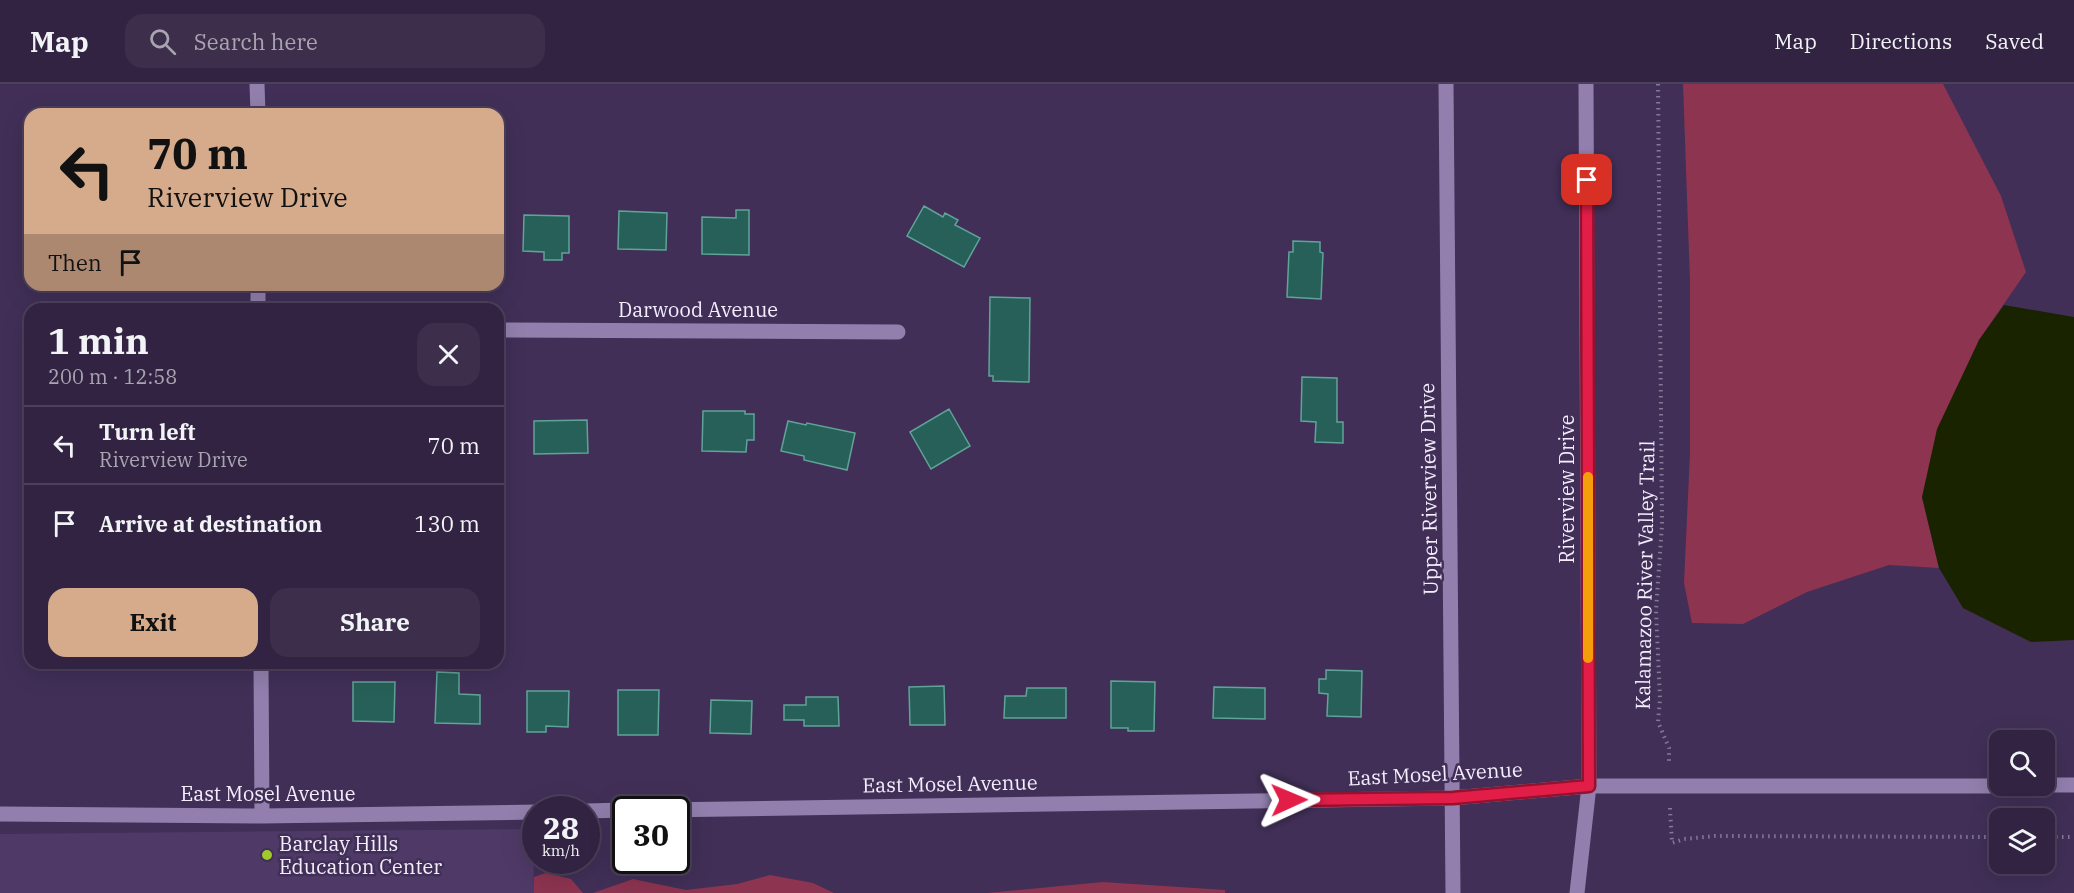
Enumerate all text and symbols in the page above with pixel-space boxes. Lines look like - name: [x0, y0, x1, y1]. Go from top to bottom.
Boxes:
- search box: [125, 14, 545, 68]
- text: Map: [30, 23, 89, 60]
- icon: search: [146, 25, 179, 58]
- text: Search here: [194, 27, 318, 56]
- text: Map: [1774, 27, 1817, 55]
- text: Directions: [1850, 27, 1952, 55]
- text: Saved: [1985, 27, 2044, 55]
- text: 70 m: [147, 126, 248, 181]
- icon: left: [48, 132, 126, 210]
- pin: [1561, 154, 1612, 205]
- icon: arrive: [1570, 163, 1603, 196]
- text: Riverview Drive: [147, 179, 348, 214]
- icon: arrive: [114, 246, 147, 279]
- text: Then: [48, 248, 102, 277]
- street label: Darwood Avenue: [618, 296, 778, 323]
- text: 1 min: [48, 317, 149, 364]
- button: close: [417, 323, 480, 386]
- text: 200 m · 12:58: [48, 363, 177, 390]
- street label: Upper Riverview Drive: [1413, 383, 1444, 595]
- street label: Riverview Drive: [1553, 415, 1580, 563]
- text: Turn left: [99, 417, 195, 446]
- icon: left: [48, 429, 81, 462]
- text: 70 m: [428, 431, 480, 460]
- street label: Kalamazoo River Valley Trail: [1629, 440, 1660, 710]
- text: Riverview Drive: [99, 446, 248, 473]
- icon: arrive: [48, 507, 81, 540]
- text: Arrive at destination: [99, 509, 322, 538]
- text: 130 m: [414, 509, 480, 538]
- button: Exit: [48, 588, 258, 657]
- button: Share: [270, 588, 480, 657]
- map controls: [1989, 730, 2055, 874]
- button: search: [1989, 730, 2055, 796]
- street label: East Mosel Avenue: [1347, 755, 1523, 792]
- street label: East Mosel Avenue: [862, 768, 1038, 799]
- position arrow: [1257, 768, 1321, 832]
- street label: East Mosel Avenue: [180, 780, 356, 807]
- speed limit sign: 30: [612, 796, 690, 874]
- text: 28: [543, 808, 579, 847]
- button: layers: [1989, 808, 2055, 874]
- place label: Barclay Hills Education Center: [279, 830, 442, 880]
- text: km/h: [542, 841, 580, 860]
- marker: Barclay Hills Education Center: [260, 848, 274, 862]

